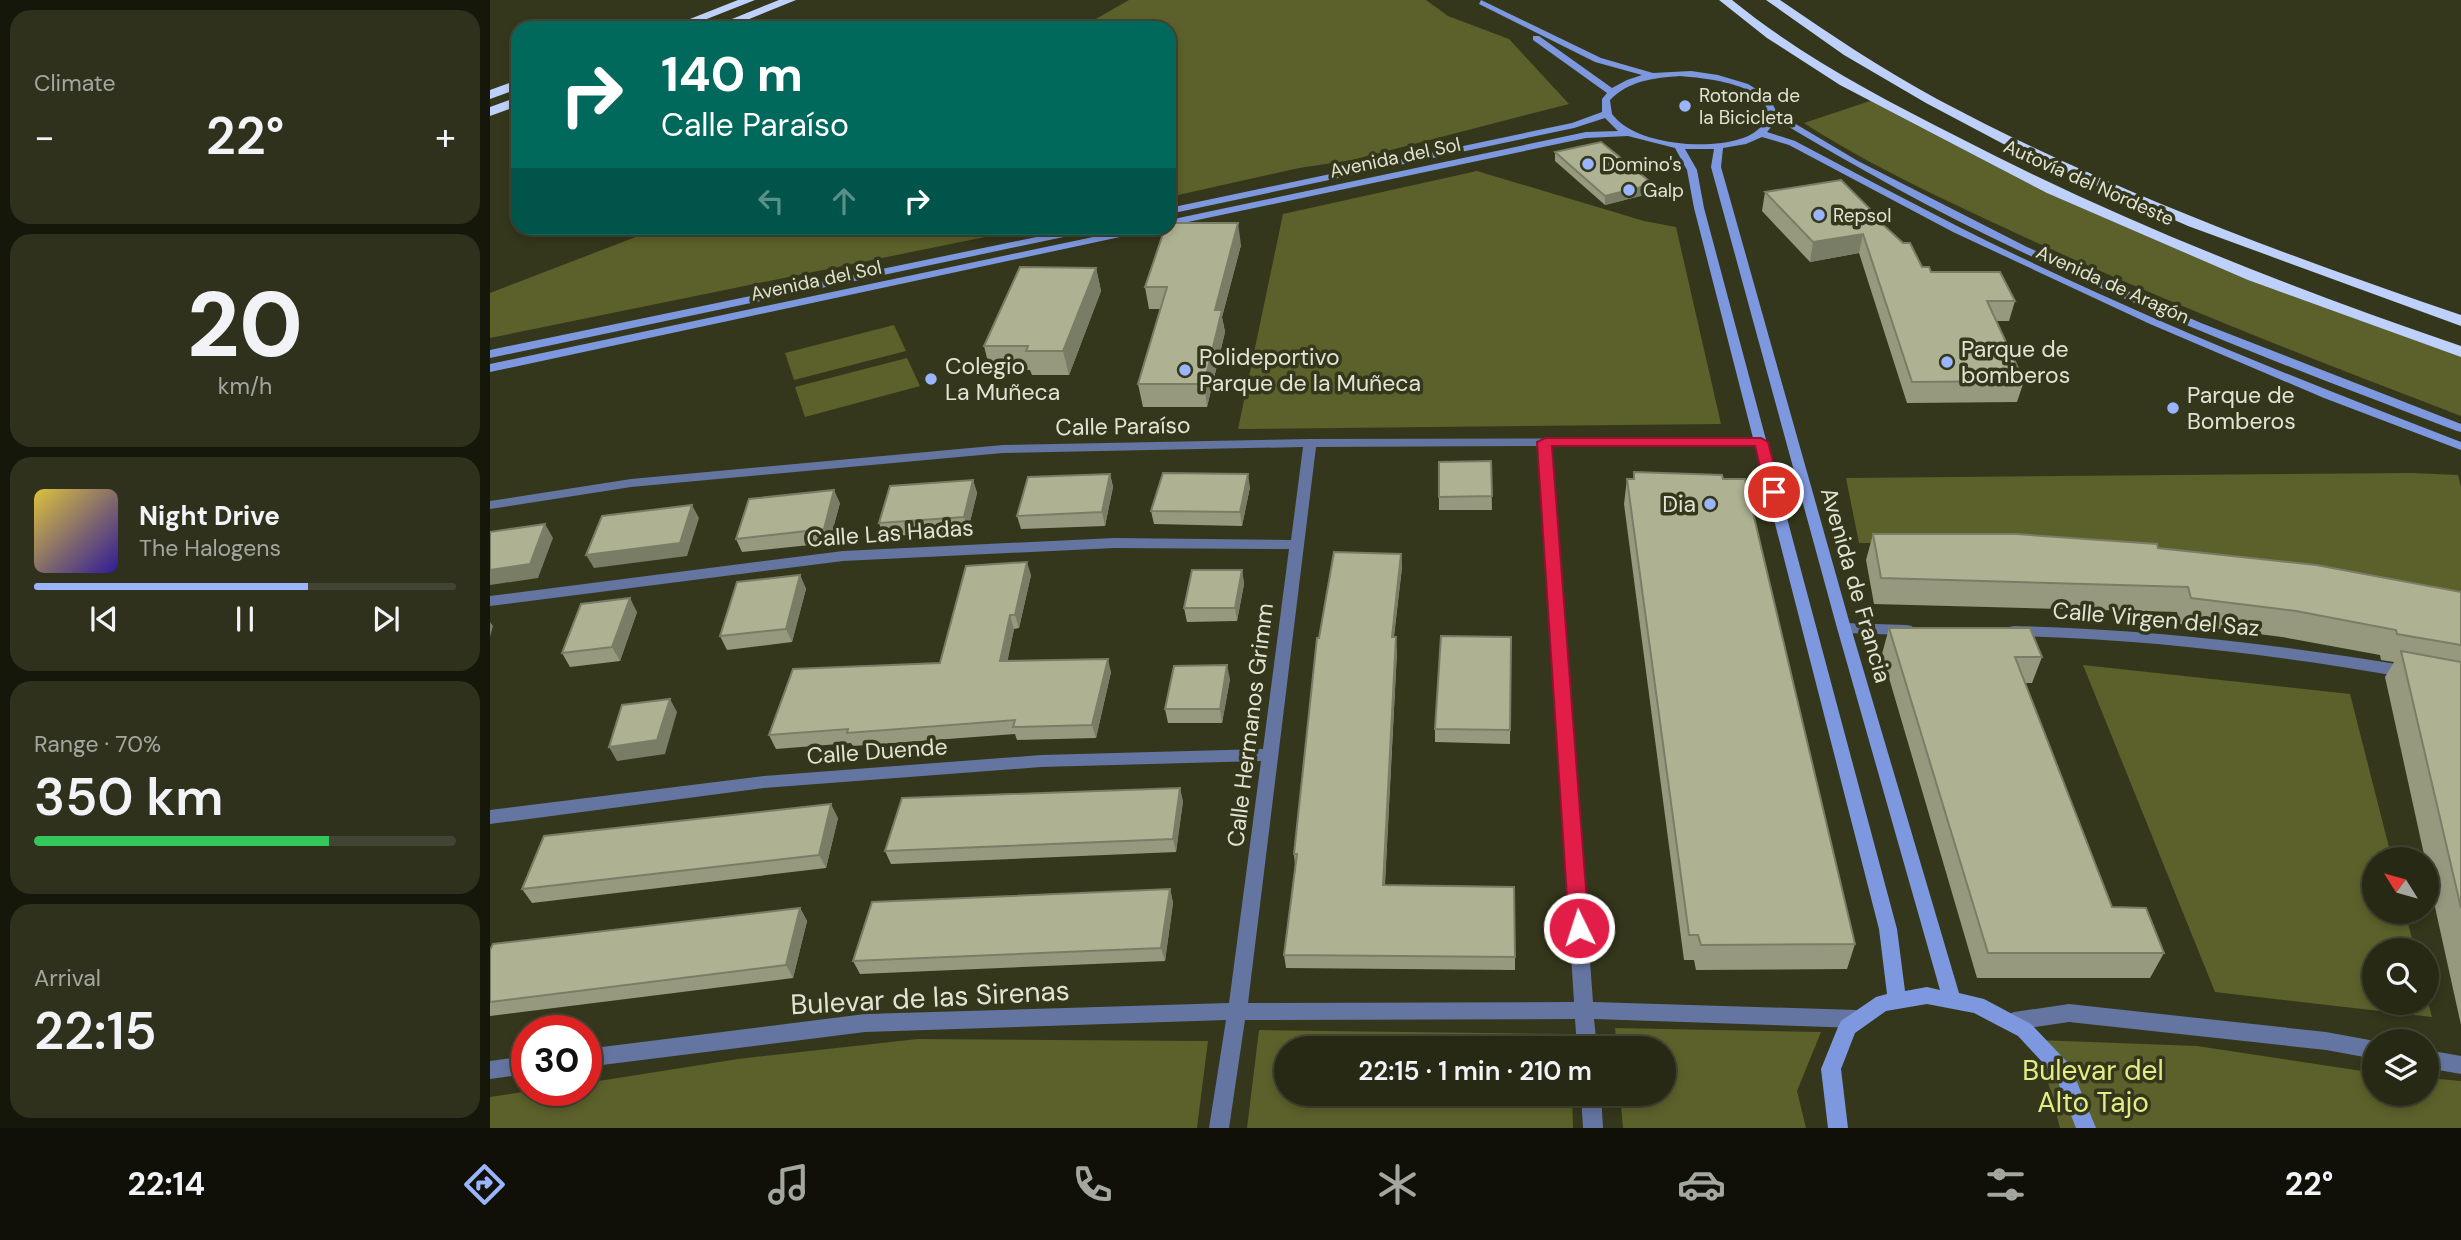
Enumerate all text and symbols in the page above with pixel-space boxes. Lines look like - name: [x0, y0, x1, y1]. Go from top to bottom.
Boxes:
- text: 140 m: [661, 42, 803, 106]
- icon: right: [546, 49, 637, 140]
- text: Climate: [34, 68, 116, 98]
- place label: Rotonda de la Bicicleta: [1699, 83, 1800, 130]
- marker: Rotonda de la Bicicleta: [1677, 98, 1693, 114]
- text: 22°: [206, 102, 284, 170]
- text: Calle Paraíso: [661, 104, 849, 146]
- text: −: [34, 112, 55, 162]
- text: +: [435, 112, 456, 162]
- street label: Avenida del Sol: [1327, 131, 1463, 184]
- street label: Autovía del Nordeste: [2000, 134, 2178, 231]
- place label: Domino's: [1602, 152, 1682, 177]
- marker: Domino's: [1580, 156, 1596, 172]
- place label: Galp: [1643, 178, 1684, 203]
- icon: left: [752, 182, 790, 220]
- icon: ahead: [825, 182, 863, 220]
- icon: right: [898, 182, 936, 220]
- marker: Galp: [1621, 182, 1637, 198]
- place label: Repsol: [1833, 203, 1891, 228]
- marker: Repsol: [1811, 207, 1827, 223]
- street label: Avenida de Aragón: [2032, 240, 2193, 329]
- street label: Avenida del Sol: [748, 254, 884, 307]
- text: 20: [187, 266, 303, 384]
- place label: Parque de bomberos: [1961, 334, 2070, 390]
- place label: Polideportivo Parque de la Muñeca: [1199, 342, 1421, 398]
- place label: Colegio La Muñeca: [945, 351, 1060, 407]
- marker: Parque de bomberos: [1939, 354, 1955, 370]
- marker: Polideportivo Parque de la Muñeca: [1177, 362, 1193, 378]
- text: km/h: [218, 371, 272, 401]
- marker: Colegio La Muñeca: [923, 371, 939, 387]
- place label: Parque de Bomberos: [2187, 380, 2296, 436]
- marker: Parque de Bomberos: [2165, 400, 2181, 416]
- street label: Calle Paraíso: [1055, 410, 1191, 442]
- pin: [1744, 462, 1804, 522]
- icon: arrive: [1755, 473, 1793, 511]
- street label: Avenida de Francia: [1814, 484, 1898, 686]
- place label: Dia: [1662, 489, 1696, 519]
- marker: Dia: [1702, 496, 1718, 512]
- text: Night Drive: [139, 499, 280, 533]
- street label: Calle Las Hadas: [805, 512, 975, 554]
- text: The Halogens: [139, 533, 281, 563]
- street label: Calle Virgen del Saz: [2051, 595, 2261, 643]
- icon: previous: [85, 600, 123, 638]
- icon: pause: [226, 600, 264, 638]
- icon: next: [367, 600, 405, 638]
- street label: Calle Hermanos Grimm: [1220, 601, 1280, 849]
- text: Range · 70%: [34, 729, 161, 759]
- street label: Calle Duende: [806, 731, 948, 771]
- text: 350 km: [34, 763, 223, 831]
- north arrow: [2362, 847, 2440, 924]
- map controls: [2362, 847, 2439, 1106]
- position arrow: [1542, 891, 1616, 965]
- button: search: [2362, 938, 2439, 1015]
- text: Arrival: [34, 963, 101, 993]
- street label: Bulevar de las Sirenas: [789, 972, 1071, 1023]
- text: 22:15: [34, 997, 157, 1065]
- speed limit sign: 30: [511, 1015, 602, 1106]
- button: layers: [2362, 1029, 2439, 1106]
- park label: Bulevar del Alto Tajo: [2022, 1052, 2164, 1121]
- text: 22:15 · 1 min · 210 m: [1358, 1054, 1592, 1088]
- icon: directions: [460, 1160, 509, 1209]
- icon: music: [764, 1160, 813, 1209]
- icon: phone: [1068, 1160, 1117, 1209]
- icon: climate: [1373, 1160, 1422, 1209]
- icon: car: [1677, 1160, 1726, 1209]
- icon: filters: [1981, 1160, 2030, 1209]
- text: 22:14: [128, 1163, 205, 1205]
- text: 22°: [2285, 1163, 2333, 1205]

